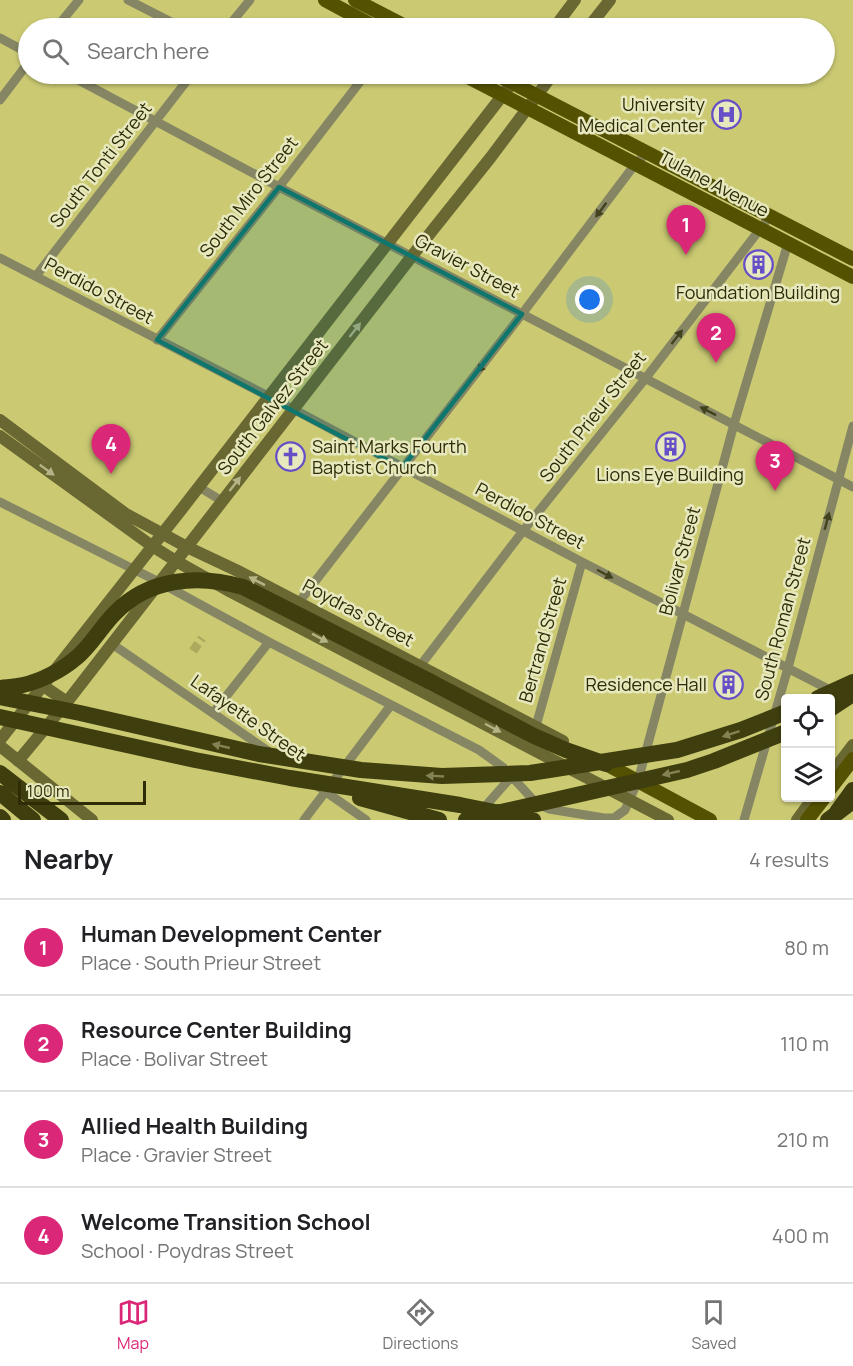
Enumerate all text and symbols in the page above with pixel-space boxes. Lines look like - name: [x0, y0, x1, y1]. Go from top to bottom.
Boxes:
- search box: [18, 18, 835, 84]
- icon: search: [39, 35, 72, 68]
- text: Search here: [87, 36, 209, 66]
- place label: University Medical Center: [579, 92, 706, 137]
- street label: South Tonti Street: [44, 97, 157, 232]
- hospital icon: University Medical Center: [710, 99, 742, 131]
- street label: South Miro Street: [194, 131, 303, 262]
- street label: Tulane Avenue: [655, 144, 774, 222]
- one-way arrow: [595, 202, 607, 218]
- pin: 1: [666, 206, 706, 255]
- street label: Gravier Street: [411, 227, 524, 303]
- building icon: Foundation Building: [742, 248, 774, 280]
- street label: Perdido Street: [41, 251, 158, 329]
- place label: Foundation Building: [676, 280, 840, 304]
- your location: [575, 285, 604, 314]
- pin: 2: [696, 314, 736, 363]
- one-way arrow: [349, 322, 361, 338]
- one-way arrow: [670, 329, 683, 345]
- street label: South Galvez Street: [212, 334, 333, 479]
- street label: South Prieur Street: [534, 346, 651, 487]
- one-way arrow: [476, 357, 489, 373]
- one-way arrow: [699, 406, 716, 416]
- pin: 4: [92, 424, 130, 474]
- building icon: Lions Eye Building: [654, 430, 686, 462]
- place label: Saint Marks Fourth Baptist Church: [312, 434, 467, 479]
- church icon: Saint Marks Fourth Baptist Church: [275, 441, 307, 473]
- pin: 3: [756, 442, 794, 491]
- place label: Lions Eye Building: [596, 462, 744, 486]
- one-way arrow: [39, 464, 55, 476]
- one-way arrow: [229, 476, 242, 492]
- street label: Perdido Street: [472, 476, 589, 554]
- street label: Bolivar Street: [653, 504, 705, 618]
- one-way arrow: [823, 512, 833, 530]
- street label: South Roman Street: [749, 534, 815, 703]
- one-way arrow: [597, 569, 614, 579]
- street label: Poydras Street: [299, 573, 418, 652]
- street label: Bertrand Street: [513, 574, 571, 705]
- one-way arrow: [248, 576, 265, 586]
- one-way arrow: [312, 633, 329, 643]
- street label: Lafayette Street: [187, 669, 311, 766]
- building icon: Residence Hall: [712, 669, 744, 701]
- place label: Residence Hall: [585, 672, 707, 696]
- map controls: [781, 694, 835, 802]
- button: locate: [781, 694, 835, 748]
- one-way arrow: [485, 723, 502, 733]
- one-way arrow: [722, 729, 740, 739]
- one-way arrow: [212, 740, 230, 750]
- button: layers: [781, 748, 835, 802]
- one-way arrow: [662, 769, 681, 778]
- one-way arrow: [426, 771, 445, 780]
- scale bar: [18, 778, 146, 806]
- text: 100 m: [27, 780, 70, 802]
- text: Nearby: [24, 841, 113, 877]
- text: 4 results: [749, 846, 829, 873]
- text: Human Development Center: [81, 919, 382, 949]
- text: 1: [39, 934, 48, 961]
- text: 80 m: [784, 934, 829, 961]
- text: Place · South Prieur Street: [81, 949, 321, 976]
- text: Resource Center Building: [81, 1015, 352, 1045]
- text: 2: [38, 1030, 49, 1057]
- text: 110 m: [780, 1030, 829, 1057]
- text: Place · Bolivar Street: [81, 1045, 268, 1072]
- text: Allied Health Building: [81, 1111, 308, 1141]
- text: 3: [38, 1126, 49, 1153]
- text: 210 m: [777, 1126, 829, 1153]
- text: Place · Gravier Street: [81, 1141, 272, 1168]
- text: Welcome Transition School: [81, 1207, 371, 1237]
- text: 4: [37, 1222, 50, 1249]
- text: 400 m: [772, 1222, 829, 1249]
- text: School · Poydras Street: [81, 1237, 294, 1264]
- tab: Map: [117, 1296, 150, 1354]
- tab: Directions: [383, 1296, 458, 1354]
- tab: Saved: [691, 1296, 736, 1354]

